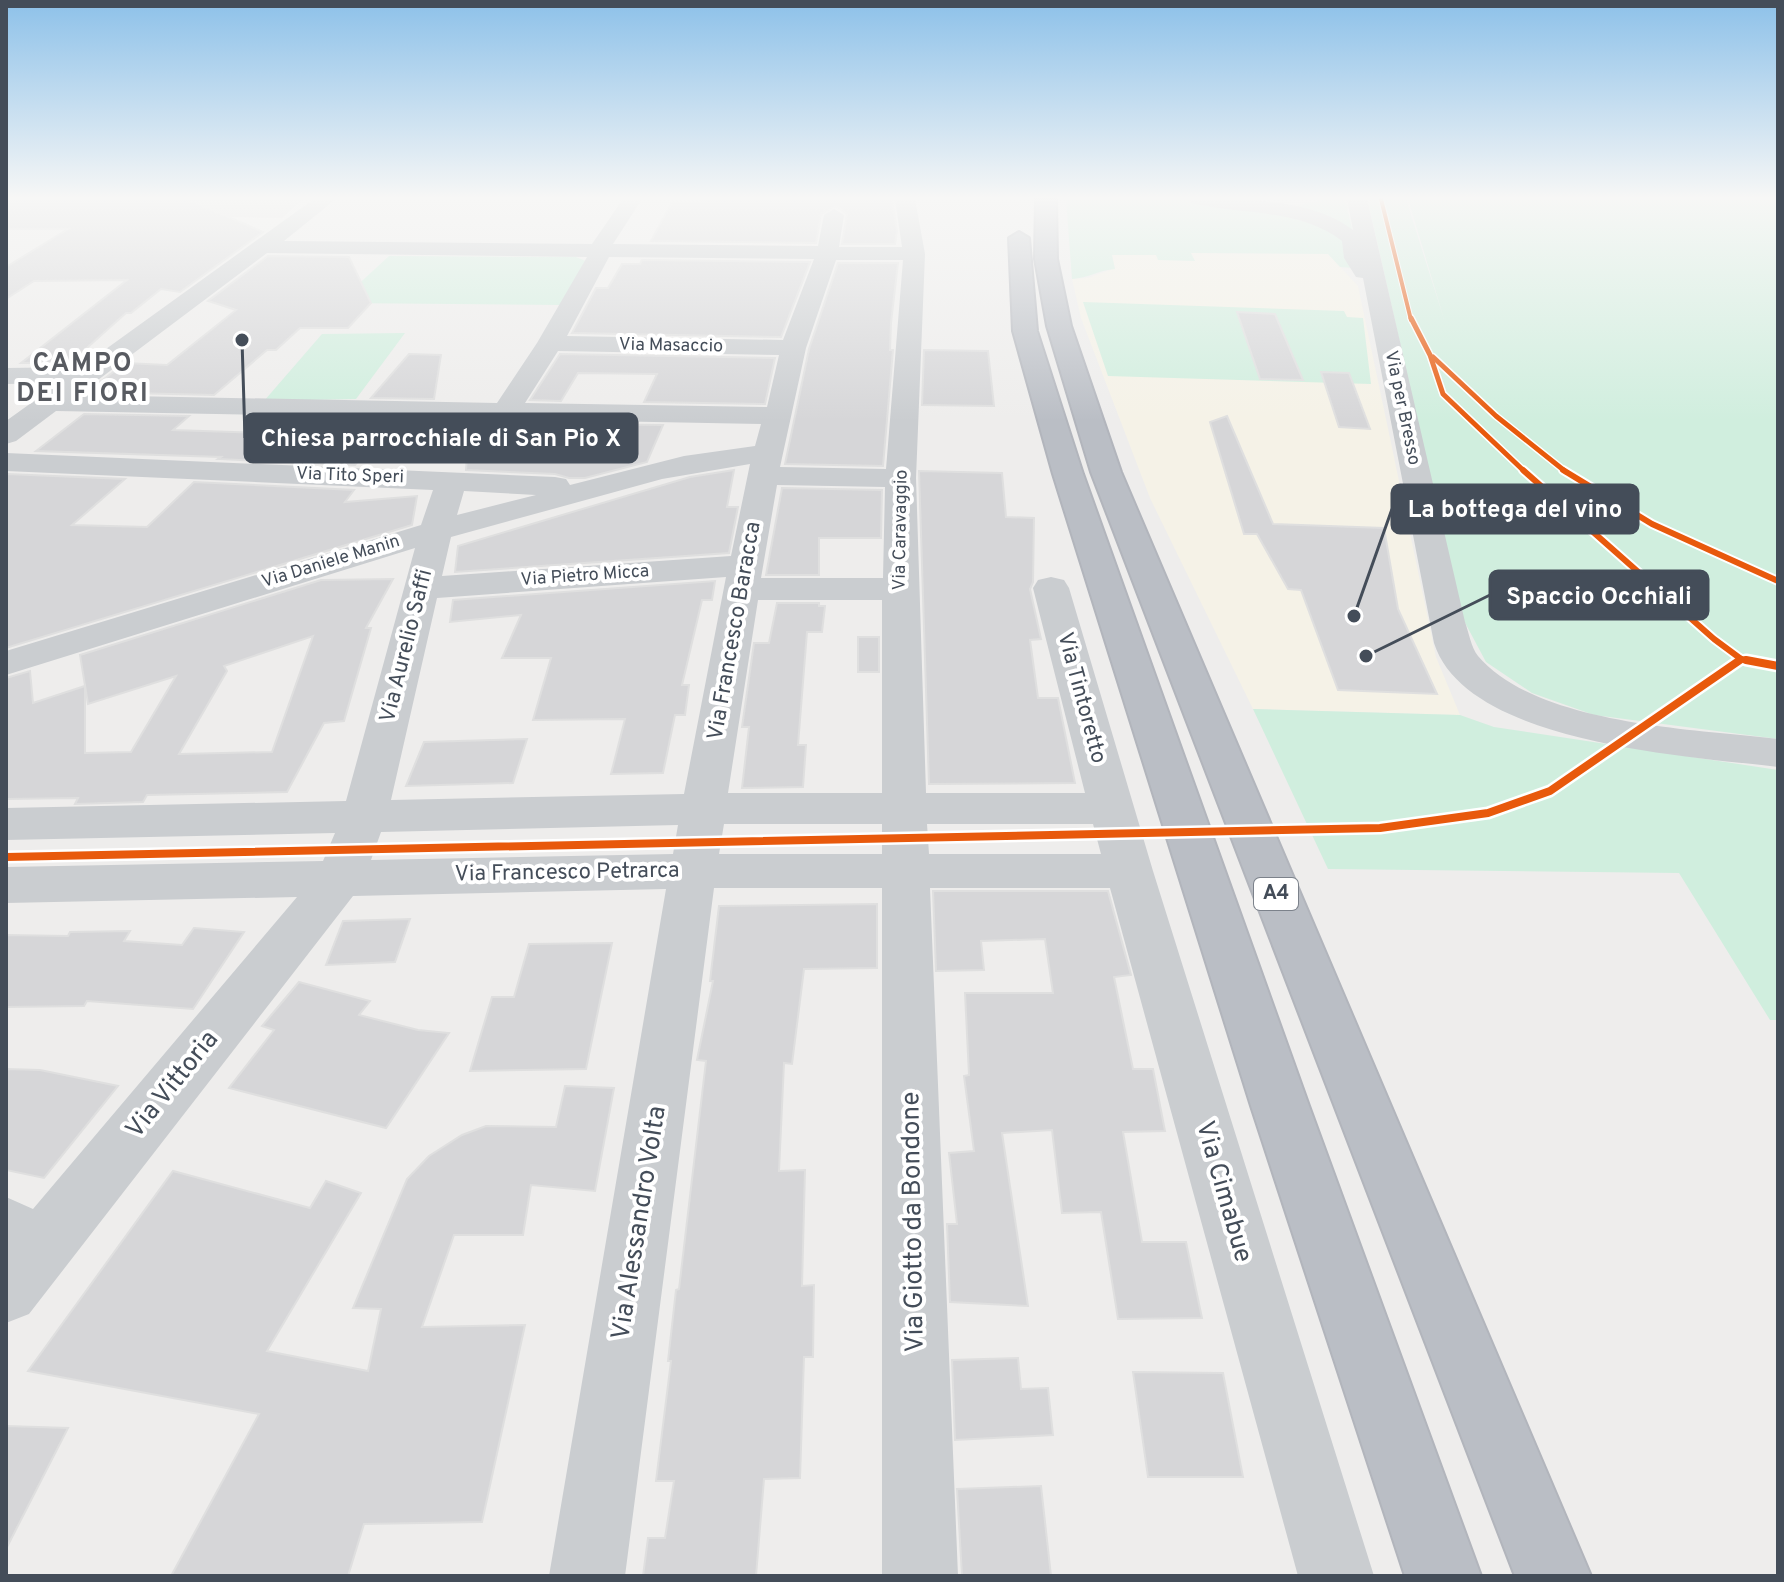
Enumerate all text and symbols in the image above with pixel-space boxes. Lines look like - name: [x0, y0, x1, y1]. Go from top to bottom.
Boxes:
- street label: Via Masaccio: [619, 334, 723, 358]
- district label: CAMPO DEI FIORI: [16, 348, 150, 411]
- street label: Via per Bresso: [1379, 349, 1425, 467]
- callout: Chiesa parrocchiale di San Pio X: [245, 414, 637, 462]
- text: Chiesa parrocchiale di San Pio X: [261, 425, 621, 455]
- street label: Via Tito Speri: [296, 463, 404, 489]
- street label: Via Caravaggio: [888, 469, 914, 591]
- callout: La bottega del vino: [1392, 485, 1638, 533]
- text: La bottega del vino: [1408, 496, 1622, 526]
- street label: Via Francesco Baracca: [702, 520, 768, 742]
- street label: Via Daniele Manin: [259, 530, 403, 594]
- street label: Via Pietro Micca: [520, 560, 650, 592]
- street label: Via Aurelio Saffi: [375, 567, 439, 725]
- callout: Spaccio Occhiali: [1490, 571, 1708, 619]
- text: Spaccio Occhiali: [1506, 583, 1692, 613]
- street label: Via Tintoretto: [1051, 630, 1111, 766]
- street label: Via Francesco Petrarca: [454, 858, 680, 888]
- road number: A4: [1254, 878, 1298, 910]
- street label: Via Vittoria: [119, 1024, 227, 1146]
- street label: Via Giotto da Bondone: [895, 1091, 933, 1353]
- street label: Via Alessandro Volta: [605, 1104, 675, 1342]
- street label: Via Cimabue: [1187, 1117, 1259, 1267]

